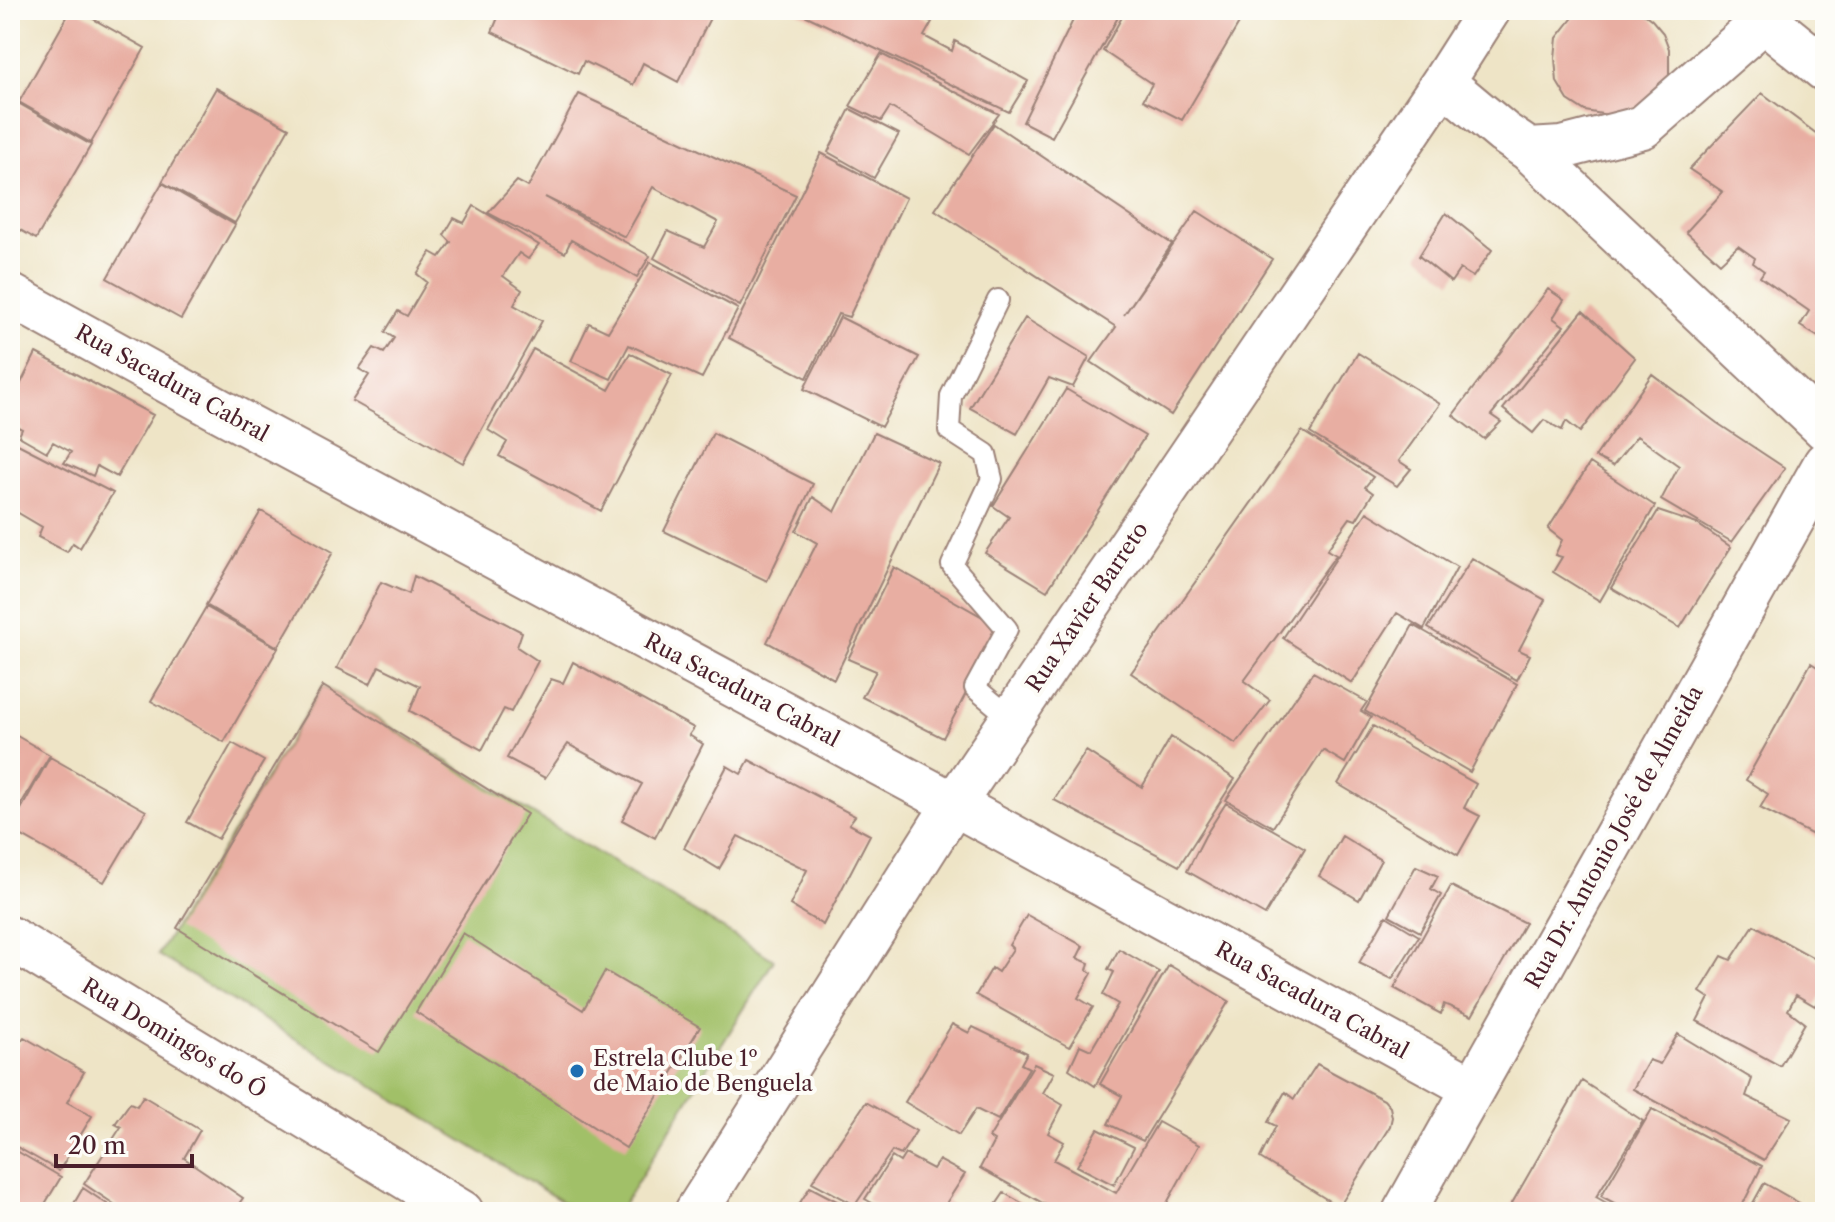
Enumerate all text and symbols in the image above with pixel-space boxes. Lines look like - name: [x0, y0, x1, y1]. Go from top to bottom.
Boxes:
- street label: Rua Sacadura Cabral: [70, 319, 274, 448]
- street label: Rua Xavier Barreto: [1020, 517, 1154, 697]
- street label: Rua Sacadura Cabral: [640, 627, 845, 753]
- street label: Rua Dr. Antonio José de Almeida: [1519, 680, 1709, 993]
- street label: Rua Sacadura Cabral: [1210, 936, 1414, 1065]
- street label: Rua Domingos do Ó: [77, 971, 272, 1104]
- place label: Estrela Clube 1º de Maio de Benguela: [593, 1045, 813, 1097]
- marker: Estrela Clube 1º de Maio de Benguela: [568, 1062, 586, 1080]
- scale bar: [56, 1118, 192, 1168]
- text: 20 m: [68, 1131, 126, 1160]

